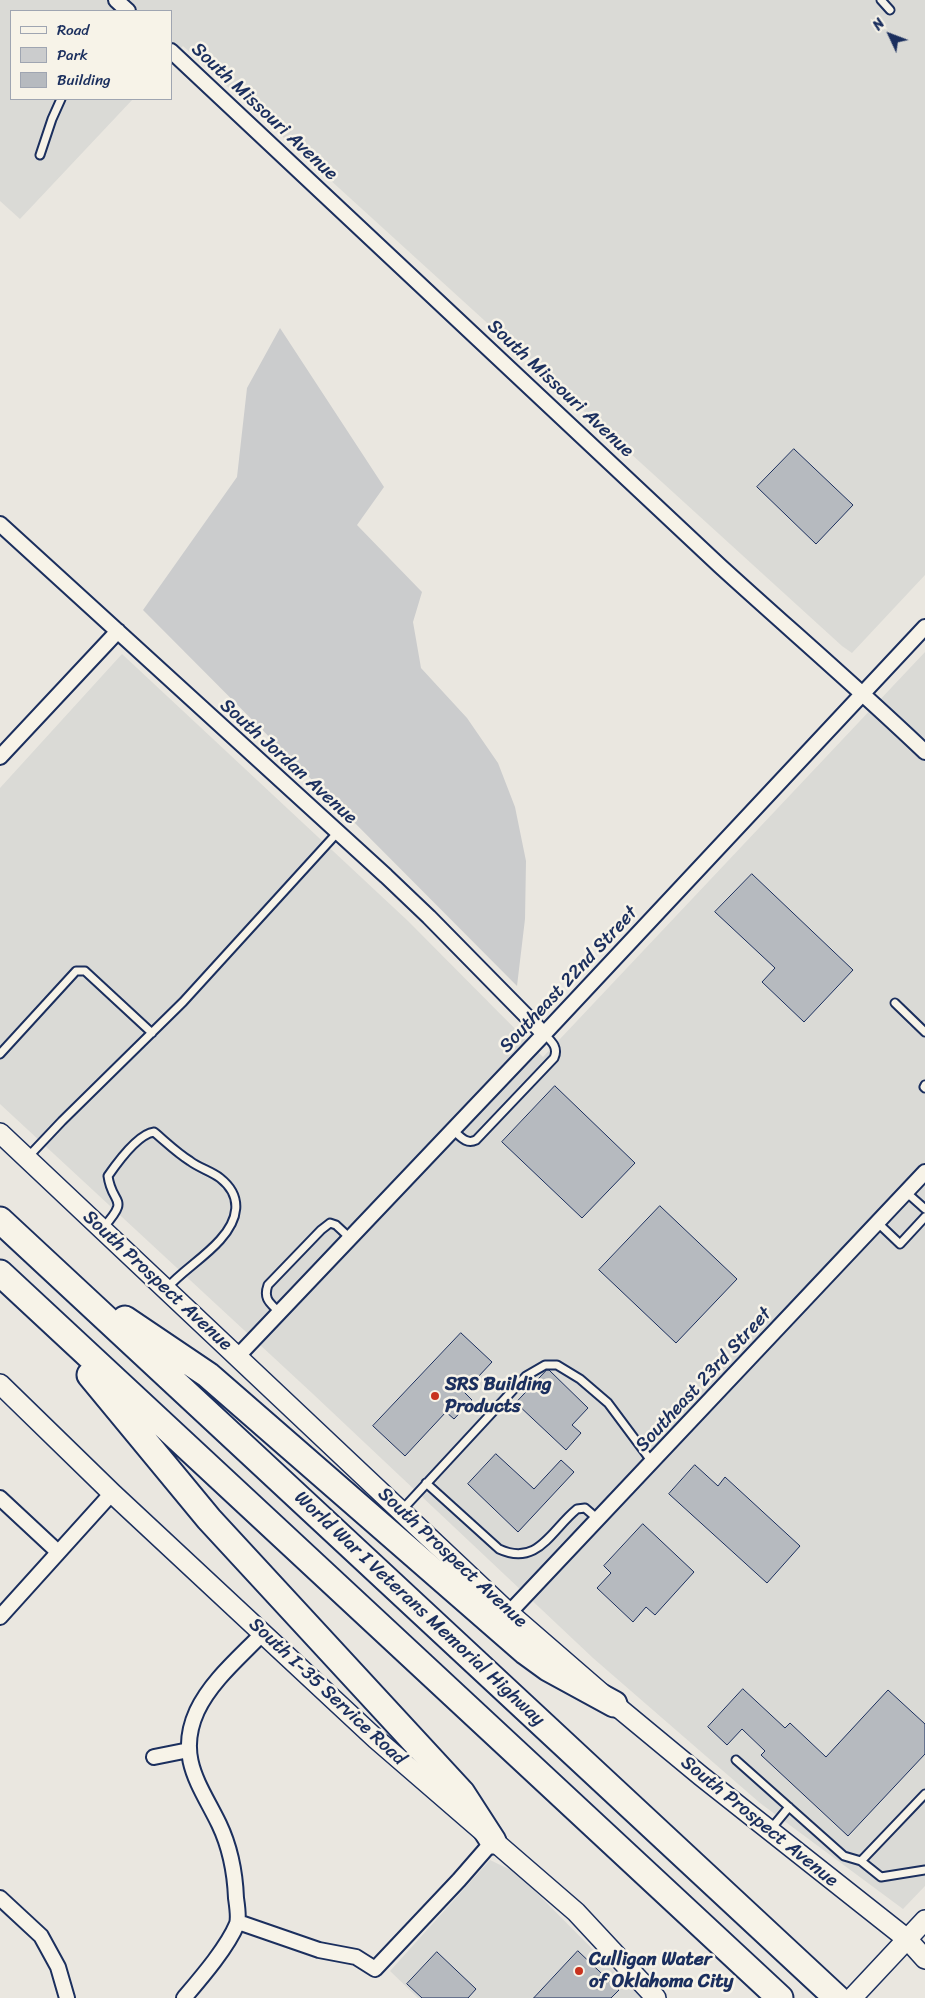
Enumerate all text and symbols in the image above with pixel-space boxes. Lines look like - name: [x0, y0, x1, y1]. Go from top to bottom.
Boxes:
- legend: [10, 10, 172, 100]
- north arrow: [865, 10, 915, 60]
- text: N: [866, 12, 891, 37]
- text: Road: [57, 17, 89, 43]
- street label: South Missouri Avenue: [186, 38, 342, 186]
- text: Park: [57, 42, 88, 68]
- text: Building: [57, 67, 111, 93]
- street label: South Missouri Avenue: [482, 315, 638, 463]
- street label: South Jordan Avenue: [215, 694, 361, 830]
- street label: Southeast 22nd Street: [495, 902, 643, 1058]
- street label: South Prospect Avenue: [78, 1206, 236, 1356]
- street label: Southeast 23rd Street: [631, 1303, 777, 1457]
- place label: SRS Building Products: [445, 1374, 552, 1418]
- marker: SRS Building Products: [429, 1390, 441, 1402]
- street label: South Prospect Avenue: [373, 1483, 531, 1633]
- street label: World War I Veterans Memorial Highway: [289, 1487, 549, 1731]
- street label: South I-35 Service Road: [244, 1613, 410, 1771]
- street label: South Prospect Avenue: [676, 1752, 842, 1892]
- place label: Culligan Water of Oklahoma City: [589, 1949, 733, 1993]
- marker: Culligan Water of Oklahoma City: [573, 1965, 585, 1977]

